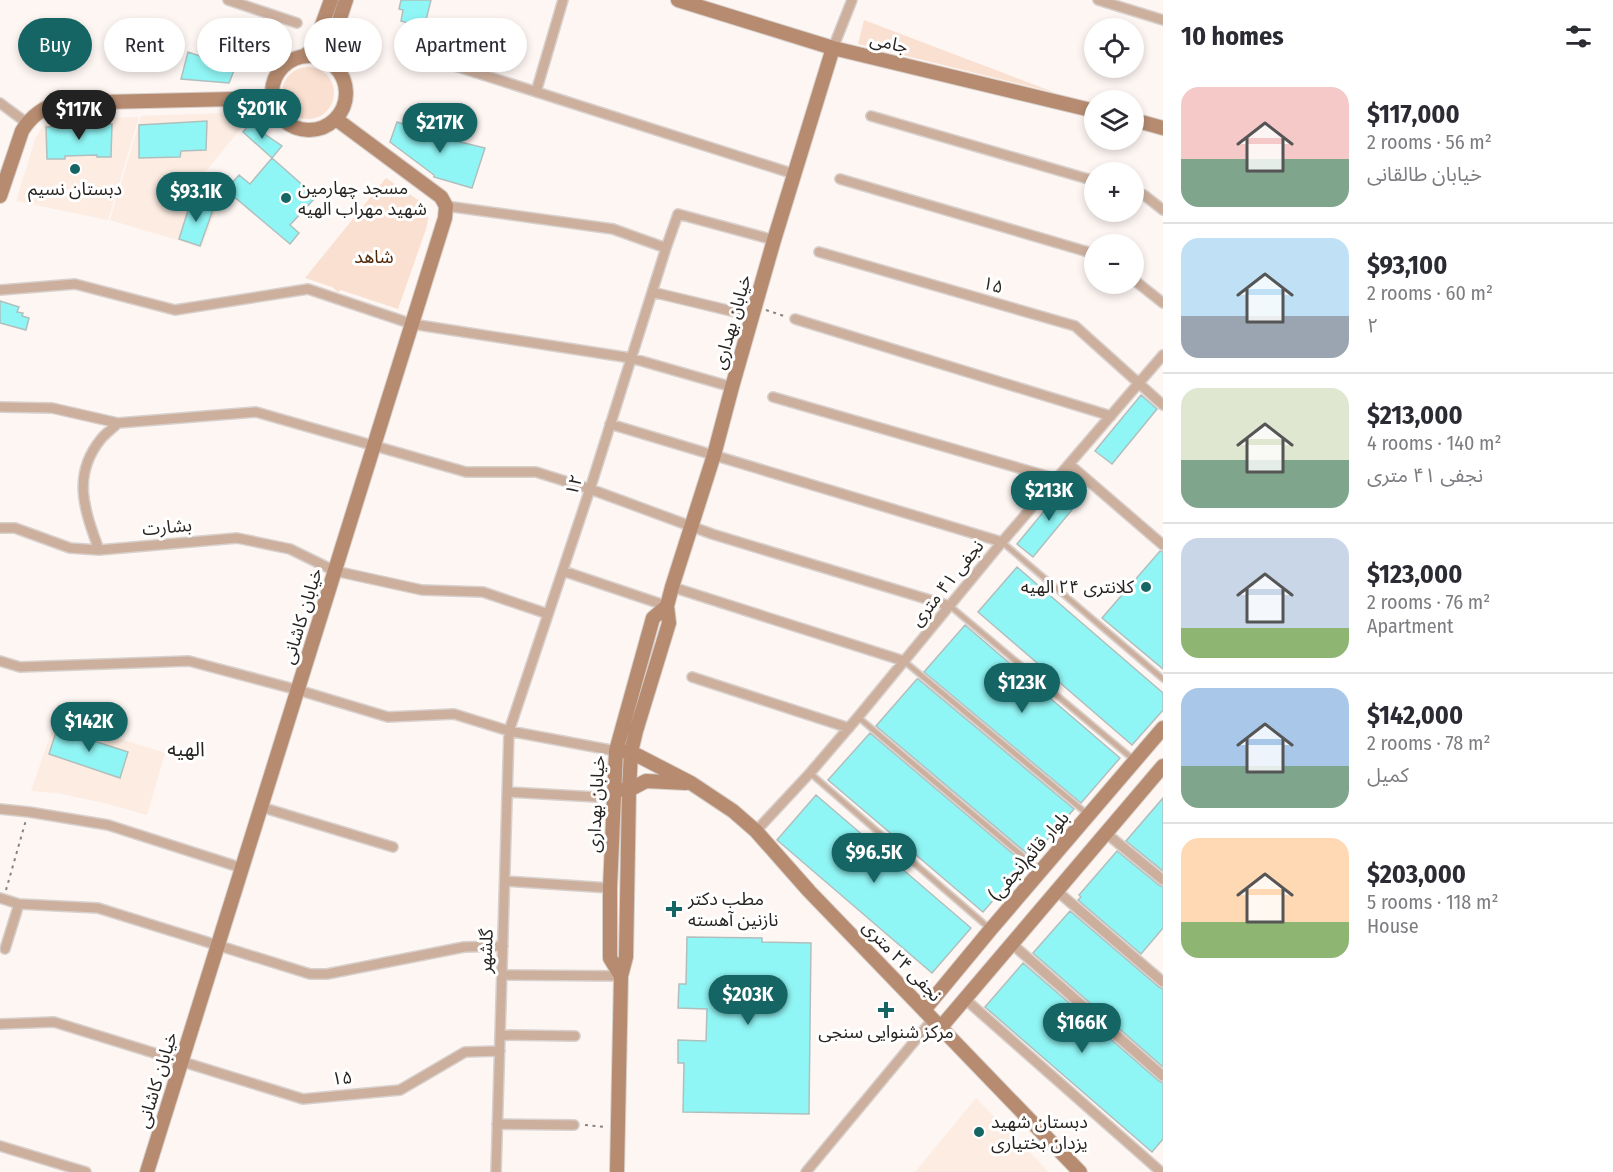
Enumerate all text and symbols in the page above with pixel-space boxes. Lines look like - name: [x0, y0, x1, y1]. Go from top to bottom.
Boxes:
- chip: Buy: [18, 18, 92, 72]
- chip: Rent: [104, 18, 185, 72]
- chip: Filters: [197, 18, 292, 72]
- chip: New: [304, 18, 382, 72]
- chip: Apartment: [394, 18, 527, 72]
- map controls: [1084, 18, 1144, 294]
- button: locate: [1084, 18, 1144, 78]
- icon: filters: [1562, 20, 1595, 53]
- text: 10 homes: [1181, 21, 1284, 52]
- street label: جامی: [868, 28, 910, 58]
- pin: $201K: [220, 89, 304, 140]
- pin: $117K: [37, 90, 121, 141]
- button: layers: [1084, 90, 1144, 150]
- text: $201K: [237, 96, 287, 120]
- text: $117K: [56, 97, 102, 121]
- text: $117,000: [1367, 99, 1460, 130]
- pin: $217K: [398, 103, 482, 154]
- text: $217K: [416, 110, 464, 134]
- icon: home: [1229, 111, 1301, 183]
- text: 2 rooms · 56 m²: [1367, 130, 1492, 154]
- marker: دبستان نسیم: [68, 162, 82, 176]
- button: +: [1084, 162, 1144, 222]
- text: خیابان طالقانی: [1367, 162, 1482, 186]
- pin: $93.1K: [147, 172, 245, 223]
- place label: مسجد چهارمین شهید مهراب الهیه: [298, 177, 427, 220]
- place label: دبستان نسیم: [28, 178, 122, 202]
- text: $93.1K: [170, 179, 222, 203]
- marker: مسجد چهارمین شهید مهراب الهیه: [279, 191, 293, 205]
- button: −: [1084, 234, 1144, 294]
- park label: شاهد: [354, 246, 394, 268]
- text: $93,100: [1367, 250, 1447, 281]
- icon: home: [1229, 262, 1301, 334]
- street label: خیابان بهداری: [708, 272, 756, 372]
- street label: ۱۵: [980, 272, 1006, 298]
- text: 2 rooms · 60 m²: [1367, 281, 1493, 305]
- text: ۲: [1367, 313, 1378, 337]
- text: $213,000: [1367, 400, 1463, 431]
- icon: home: [1229, 412, 1301, 484]
- text: 4 rooms · 140 m²: [1367, 431, 1502, 455]
- text: نجفی ۴۱ متری: [1367, 463, 1483, 487]
- pin: $213K: [1007, 471, 1091, 522]
- street label: ۱۲: [560, 472, 588, 498]
- text: $213K: [1025, 478, 1073, 502]
- street label: بشارت: [141, 514, 193, 540]
- street label: نجفی ۴۱ متری: [906, 535, 988, 631]
- text: $123,000: [1367, 559, 1462, 590]
- icon: home: [1229, 562, 1301, 634]
- street label: خیابان کاشانی: [277, 565, 327, 667]
- place label: کلانتری ۲۴ الهیه: [1021, 576, 1135, 598]
- marker: کلانتری ۲۴ الهیه: [1139, 580, 1153, 594]
- text: 2 rooms · 76 m²: [1367, 590, 1490, 614]
- text: Apartment: [1367, 614, 1454, 638]
- pin: $123K: [980, 663, 1064, 714]
- text: $123K: [998, 670, 1046, 694]
- text: $142,000: [1367, 700, 1463, 731]
- pin: $142K: [47, 702, 131, 753]
- text: $142K: [65, 709, 113, 733]
- icon: home: [1229, 712, 1301, 784]
- text: 2 rooms · 78 m²: [1367, 731, 1490, 755]
- district label: الهیه: [167, 737, 205, 761]
- street label: خیابان بهداری: [582, 755, 610, 853]
- text: کمیل: [1367, 763, 1409, 787]
- street label: بلوار قائم(نجفی): [984, 807, 1075, 906]
- pin: $96.5K: [825, 833, 923, 884]
- text: $96.5K: [846, 840, 902, 864]
- text: $203,000: [1367, 859, 1466, 890]
- icon: home: [1229, 862, 1301, 934]
- place label: مطب دکتر نازنین آهسته: [687, 888, 778, 931]
- text: 5 rooms · 118 m²: [1367, 890, 1498, 914]
- marker: مطب دکتر نازنین آهسته: [665, 900, 683, 918]
- text: House: [1367, 914, 1419, 938]
- street label: نجفی ۲۴ متری: [858, 916, 946, 1006]
- street label: گلشهر: [474, 928, 498, 975]
- pin: $203K: [706, 975, 790, 1026]
- text: $203K: [723, 982, 773, 1006]
- marker: مرکز شنوایی سنجی: [877, 1001, 895, 1019]
- pin: $166K: [1040, 1003, 1124, 1054]
- text: $166K: [1057, 1010, 1107, 1034]
- place label: مرکز شنوایی سنجی: [818, 1021, 954, 1043]
- street label: خیابان کاشانی: [132, 1029, 182, 1131]
- street label: ۱۵: [331, 1066, 353, 1090]
- place label: دبستان شهید یزدان بختیاری: [991, 1111, 1088, 1154]
- marker: دبستان شهید یزدان بختیاری: [972, 1125, 986, 1139]

